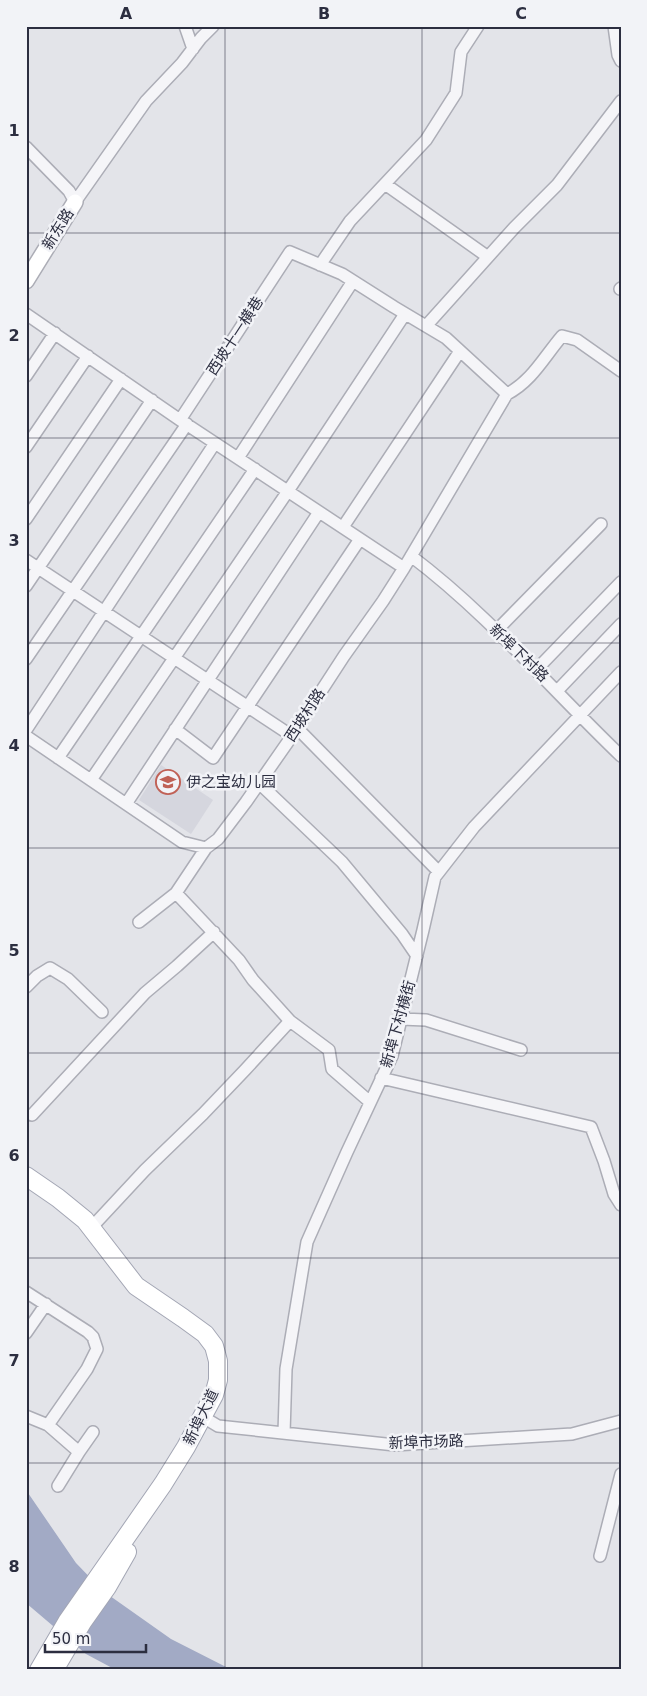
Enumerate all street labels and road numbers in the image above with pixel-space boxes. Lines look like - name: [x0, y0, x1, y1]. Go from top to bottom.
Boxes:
- street label: 新东路: [38, 205, 78, 253]
- street label: 西坡十一横巷: [203, 293, 267, 379]
- street label: 新埠下村路: [486, 620, 552, 686]
- street label: 西坡村路: [281, 685, 329, 745]
- street label: 新埠下村横街: [377, 978, 419, 1070]
- street label: 新埠大道: [180, 1386, 222, 1448]
- street label: 新埠市场路: [388, 1432, 464, 1452]

